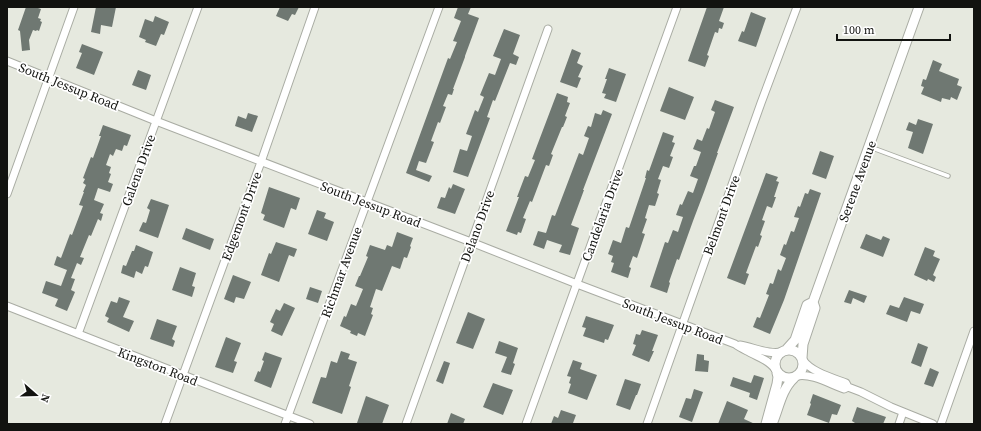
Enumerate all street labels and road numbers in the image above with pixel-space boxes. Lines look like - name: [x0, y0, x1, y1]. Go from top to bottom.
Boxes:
- street label: South Jessup Road: [16, 59, 122, 114]
- street label: Galena Drive: [118, 132, 159, 208]
- street label: Serene Avenue: [835, 138, 880, 224]
- street label: Candelaria Drive: [578, 166, 627, 264]
- street label: Edgemont Drive: [217, 169, 266, 263]
- street label: Belmont Drive: [699, 173, 744, 257]
- street label: South Jessup Road: [318, 177, 424, 232]
- street label: Delano Drive: [457, 187, 498, 265]
- street label: Richmar Avenue: [317, 224, 366, 320]
- street label: South Jessup Road: [620, 294, 726, 349]
- street label: Kingston Road: [115, 343, 201, 390]

